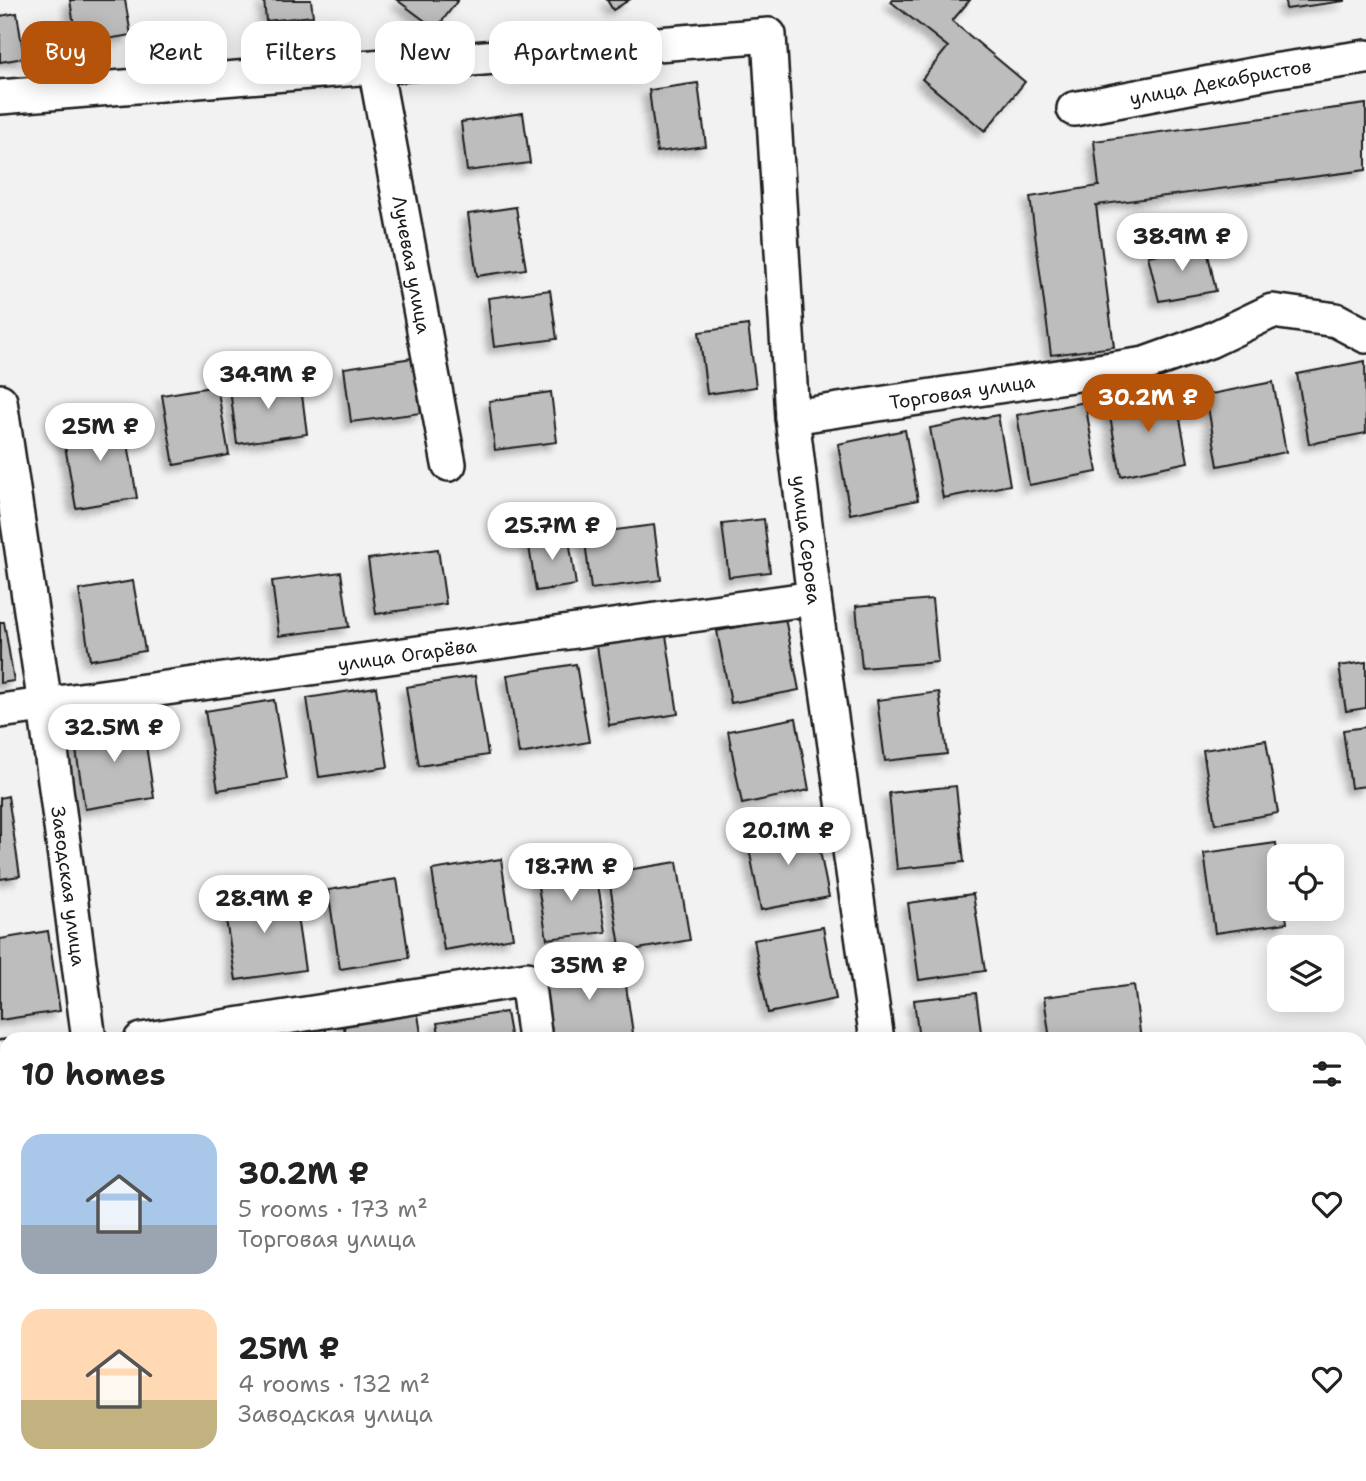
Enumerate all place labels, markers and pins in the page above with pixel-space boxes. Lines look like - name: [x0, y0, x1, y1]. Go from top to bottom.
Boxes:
- pin: 38.9M ₽: [1117, 214, 1247, 273]
- pin: 34.9M ₽: [203, 352, 333, 411]
- pin: 30.2M ₽: [1083, 374, 1213, 434]
- pin: 25M ₽: [51, 404, 149, 463]
- pin: 25.7M ₽: [487, 503, 617, 562]
- pin: 32.5M ₽: [49, 704, 179, 764]
- pin: 20.1M ₽: [723, 808, 853, 867]
- pin: 18.7M ₽: [506, 844, 636, 903]
- pin: 28.9M ₽: [199, 876, 329, 935]
- pin: 35M ₽: [540, 942, 638, 1002]

